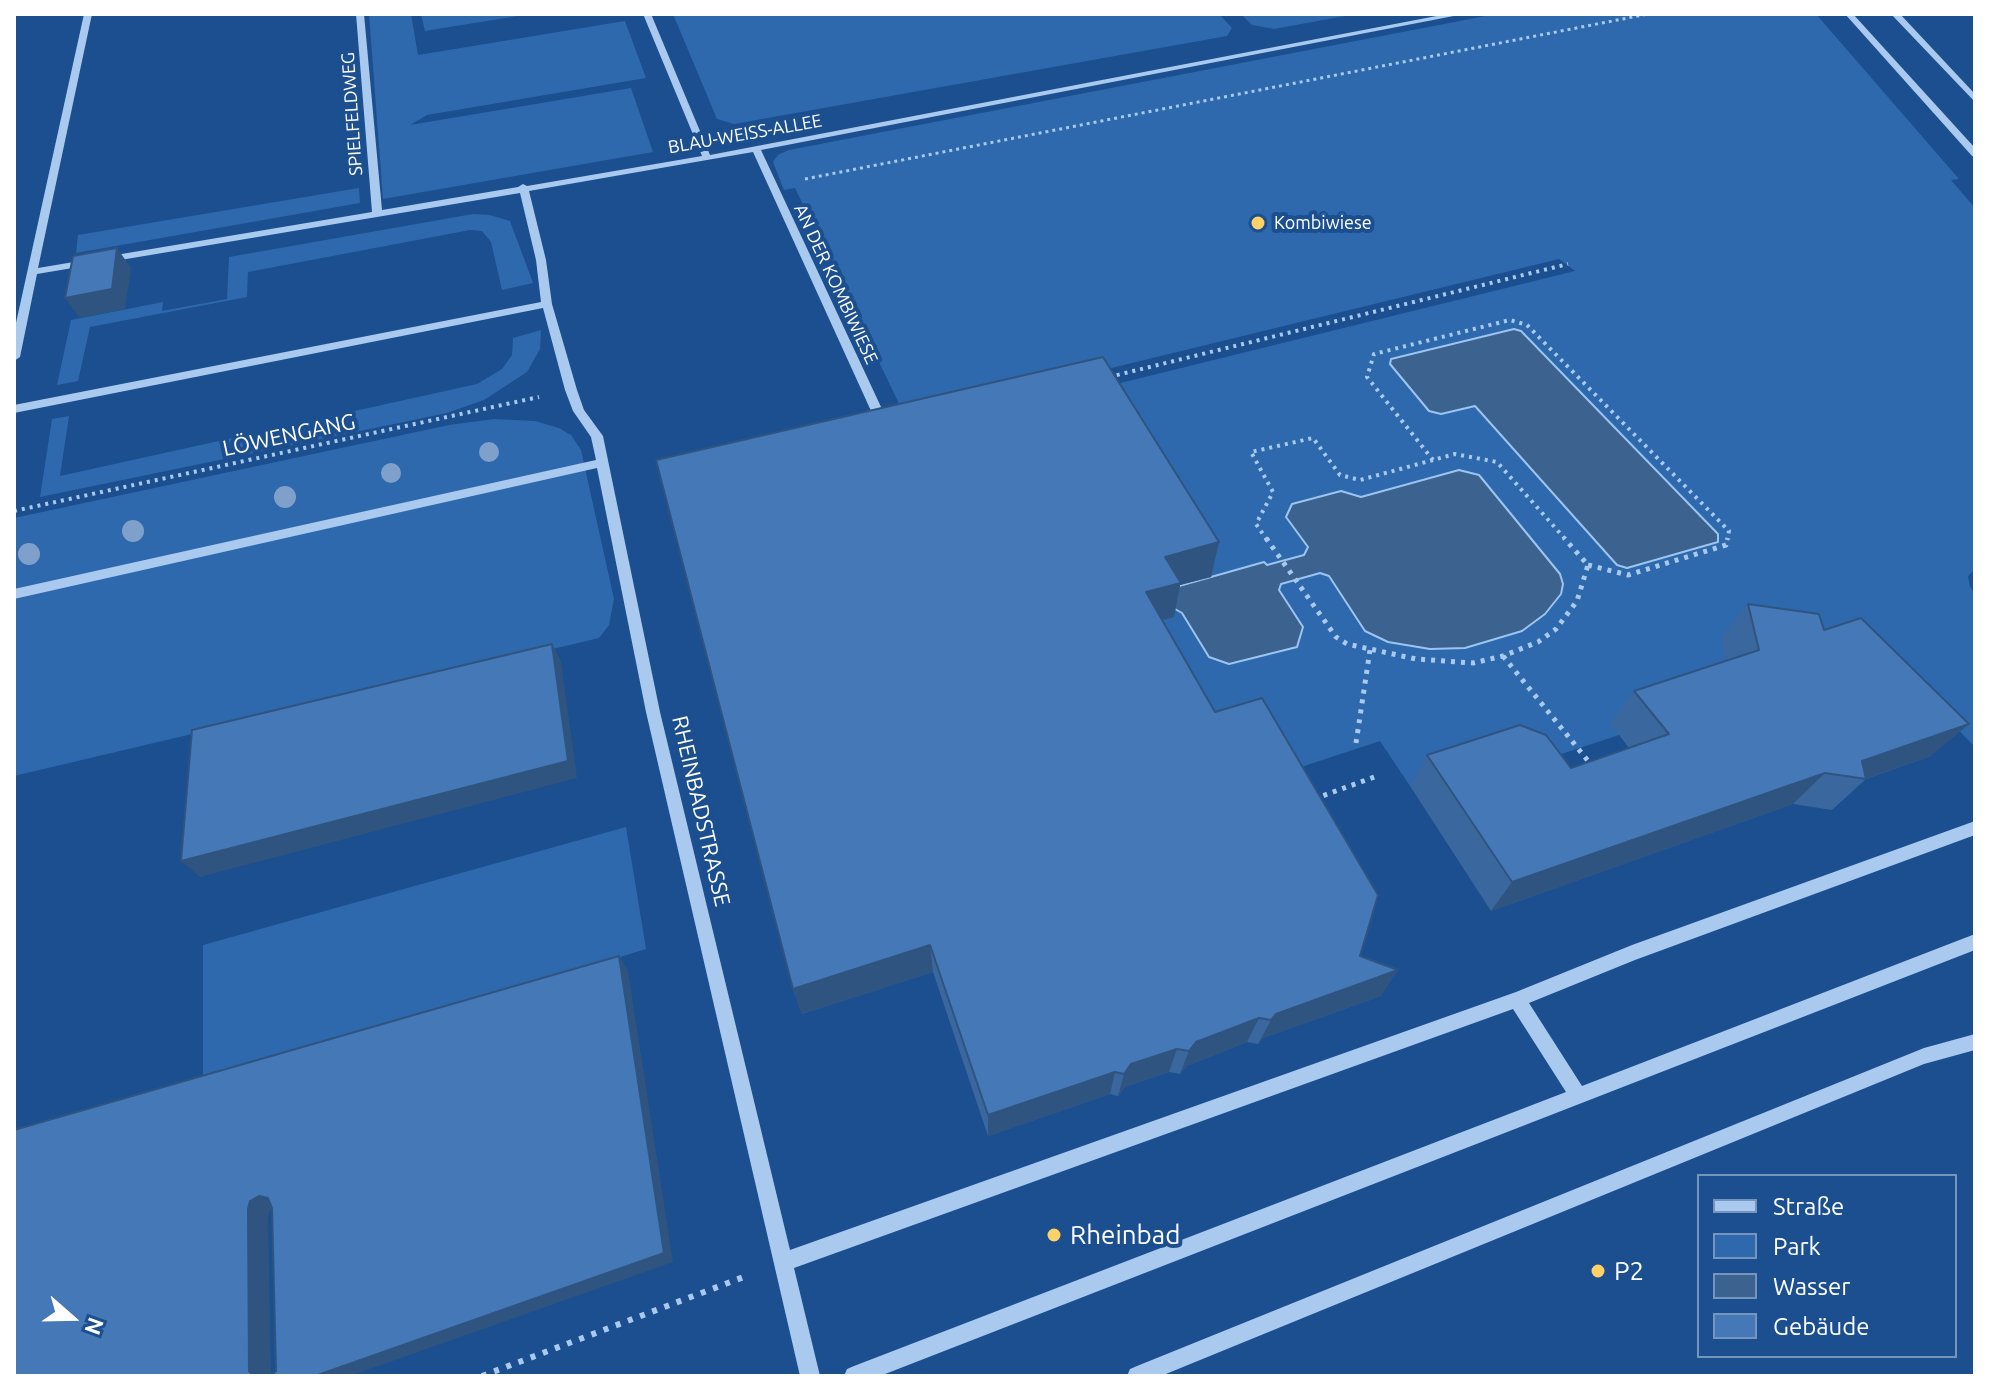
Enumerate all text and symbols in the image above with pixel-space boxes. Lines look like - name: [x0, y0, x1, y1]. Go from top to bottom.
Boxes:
- street label: SPIELFELDWEG: [337, 52, 367, 176]
- street label: BLAU-WEISS-ALLEE: [666, 110, 824, 158]
- street label: AN DER KOMBIWIESE: [789, 201, 883, 367]
- place label: Kombiwiese: [1274, 212, 1372, 234]
- marker: Kombiwiese: [1249, 214, 1267, 232]
- street label: LÖWENGANG: [220, 408, 358, 462]
- street label: RHEINBADSTRASSE: [666, 713, 736, 909]
- legend: [1697, 1174, 1957, 1358]
- text: Straße: [1773, 1193, 1844, 1220]
- place label: Rheinbad: [1070, 1219, 1180, 1251]
- marker: Rheinbad: [1045, 1226, 1063, 1244]
- text: Park: [1773, 1233, 1821, 1260]
- place label: P2: [1614, 1255, 1644, 1287]
- marker: P2: [1589, 1262, 1607, 1280]
- text: Wasser: [1773, 1273, 1850, 1300]
- north arrow: [32, 1278, 112, 1358]
- text: Gebäude: [1773, 1313, 1870, 1340]
- text: N: [80, 1314, 110, 1338]

